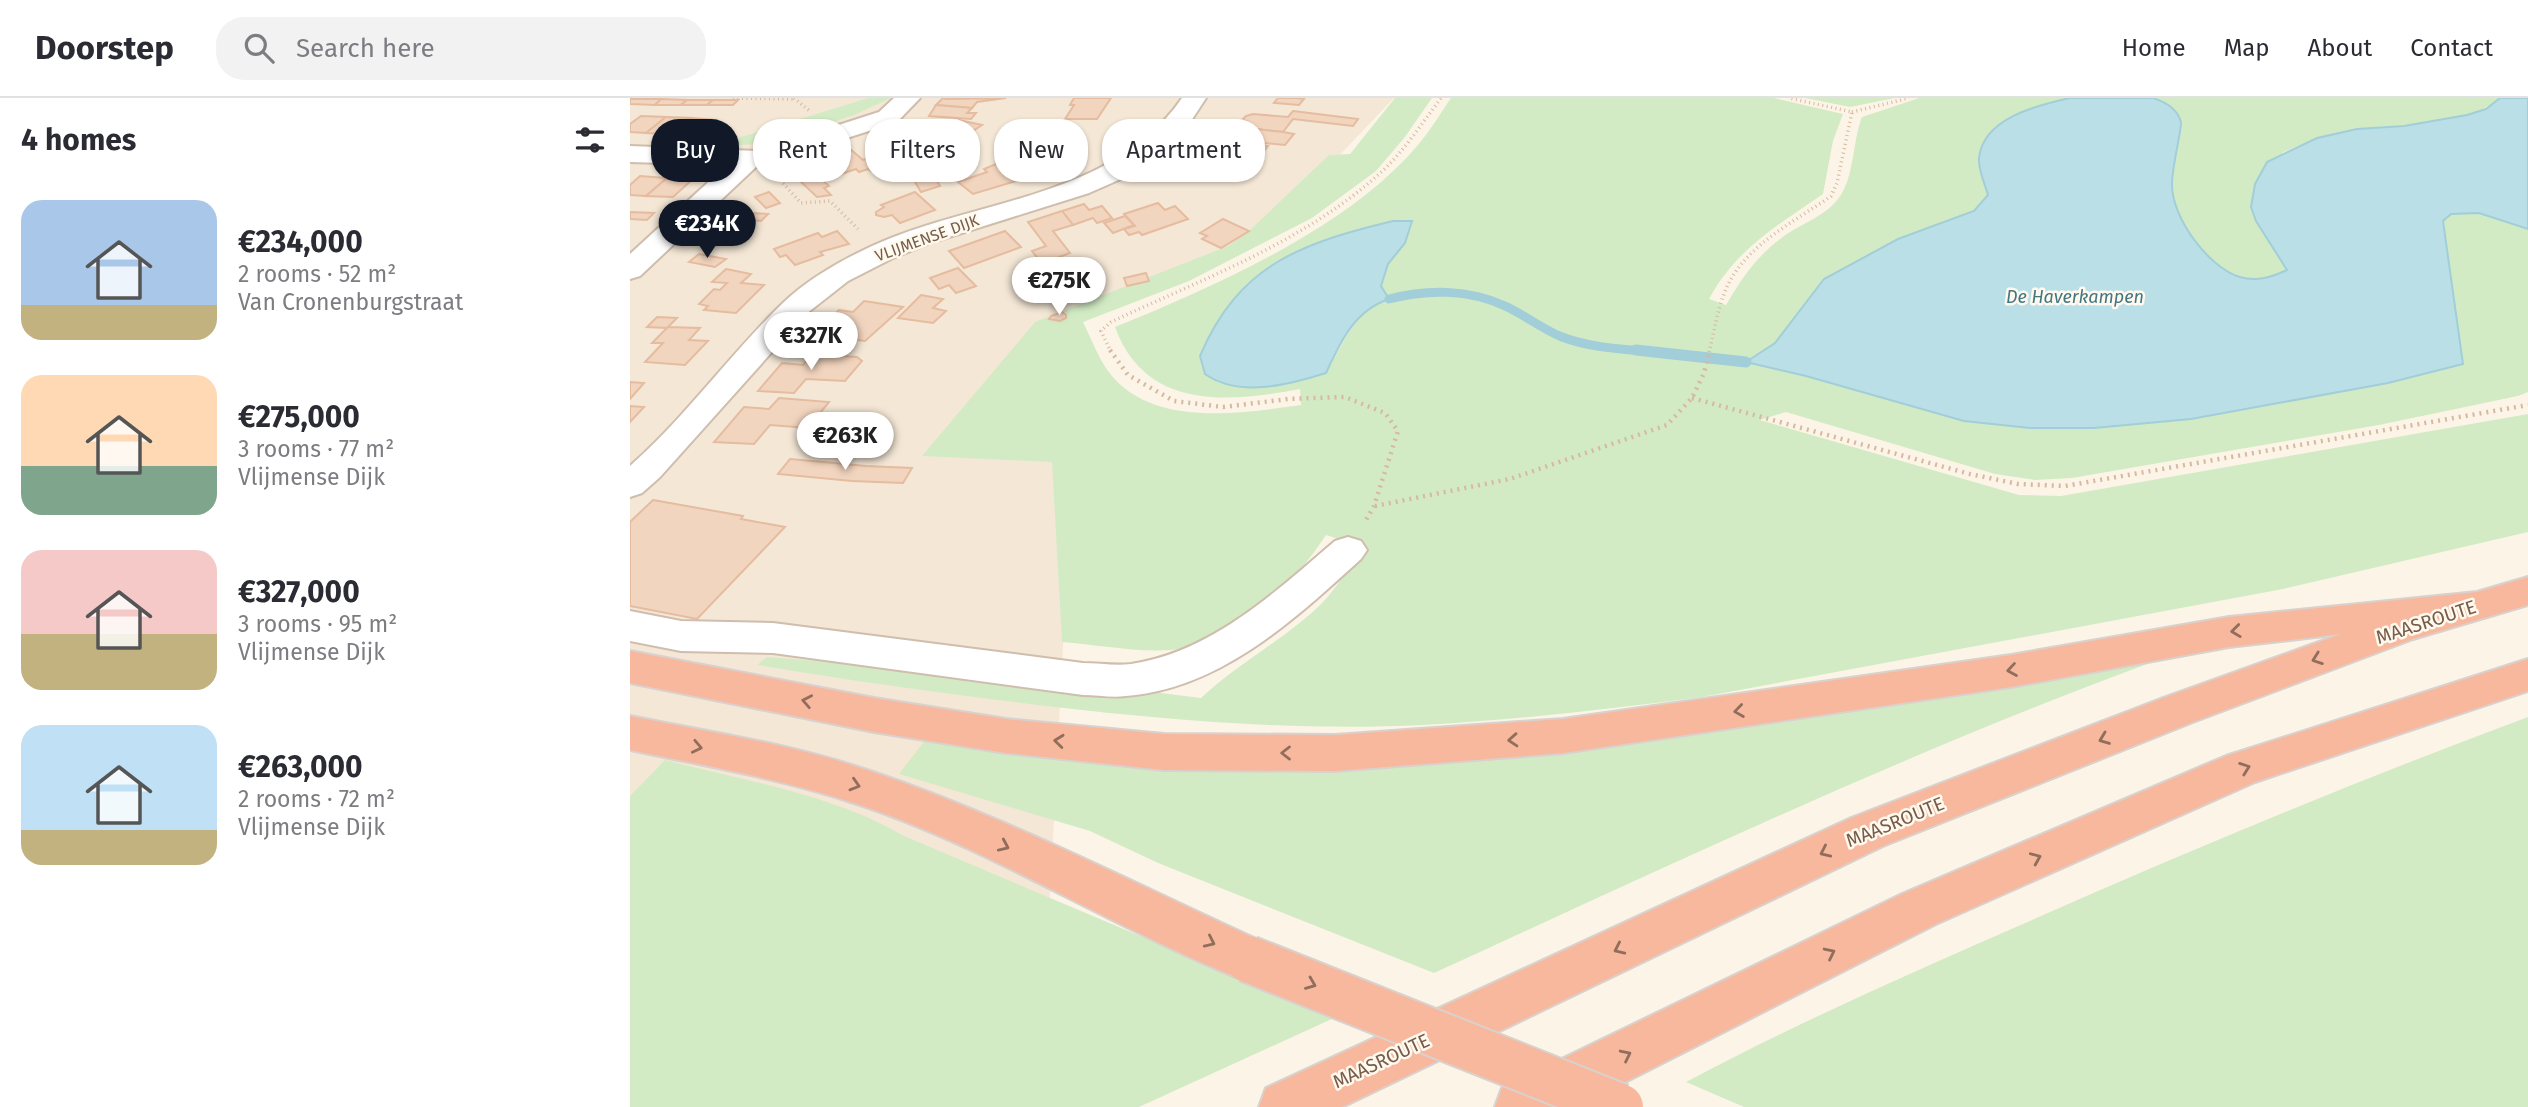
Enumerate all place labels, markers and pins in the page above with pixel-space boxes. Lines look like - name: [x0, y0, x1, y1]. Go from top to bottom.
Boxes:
- pin: €234K: [658, 200, 756, 260]
- pin: €275K: [1010, 258, 1108, 317]
- pin: €327K: [762, 313, 860, 372]
- pin: €263K: [796, 412, 894, 472]

